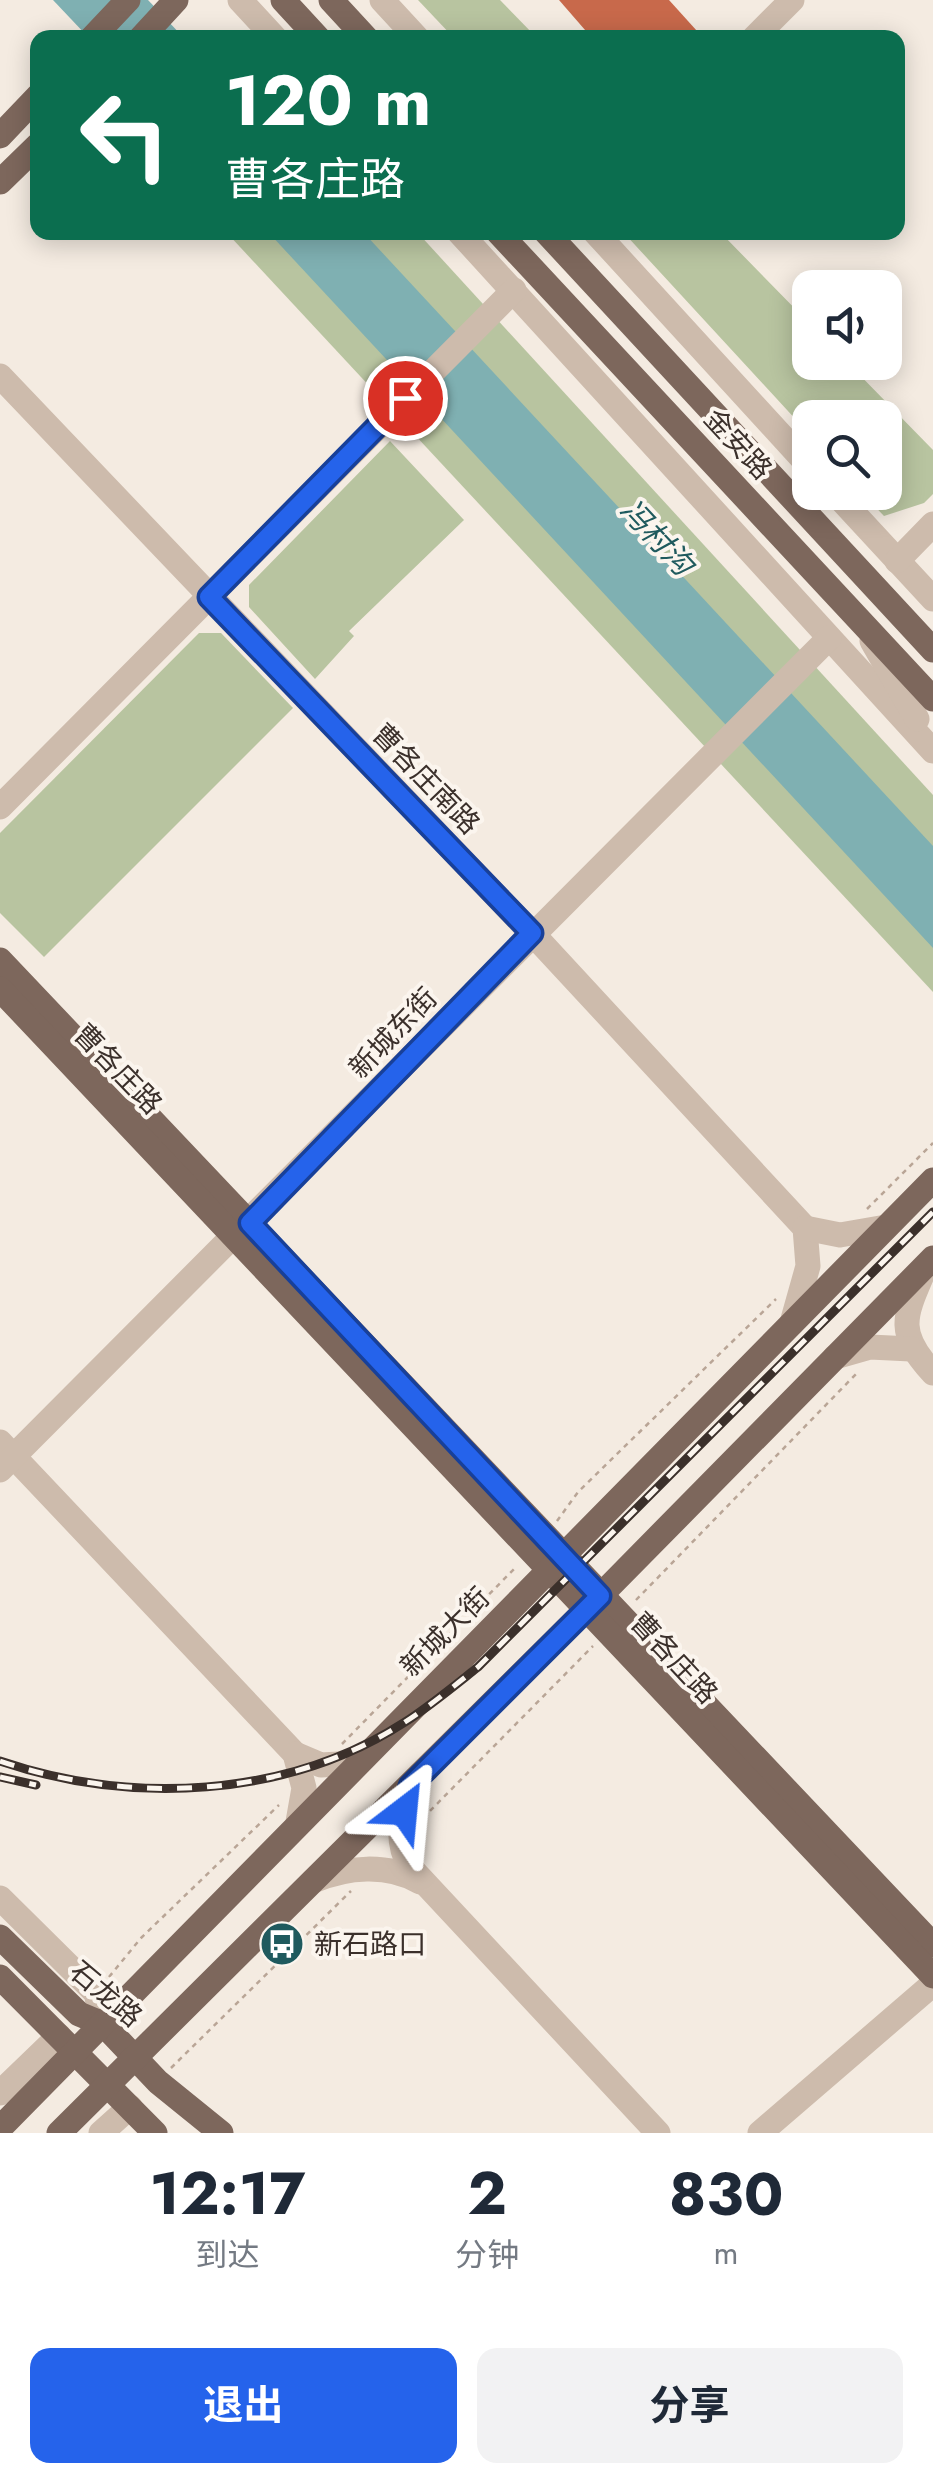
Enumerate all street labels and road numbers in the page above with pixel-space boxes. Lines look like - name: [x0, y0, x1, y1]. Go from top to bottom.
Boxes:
- street label: 金安路: [694, 399, 782, 489]
- street label: 曹各庄南路: [363, 714, 489, 844]
- street label: 新城东街: [339, 978, 447, 1088]
- street label: 曹各庄路: [64, 1014, 172, 1124]
- street label: 新城大街: [391, 1578, 499, 1686]
- street label: 曹各庄路: [621, 1603, 727, 1713]
- street label: 石龙路: [61, 1951, 151, 2037]

